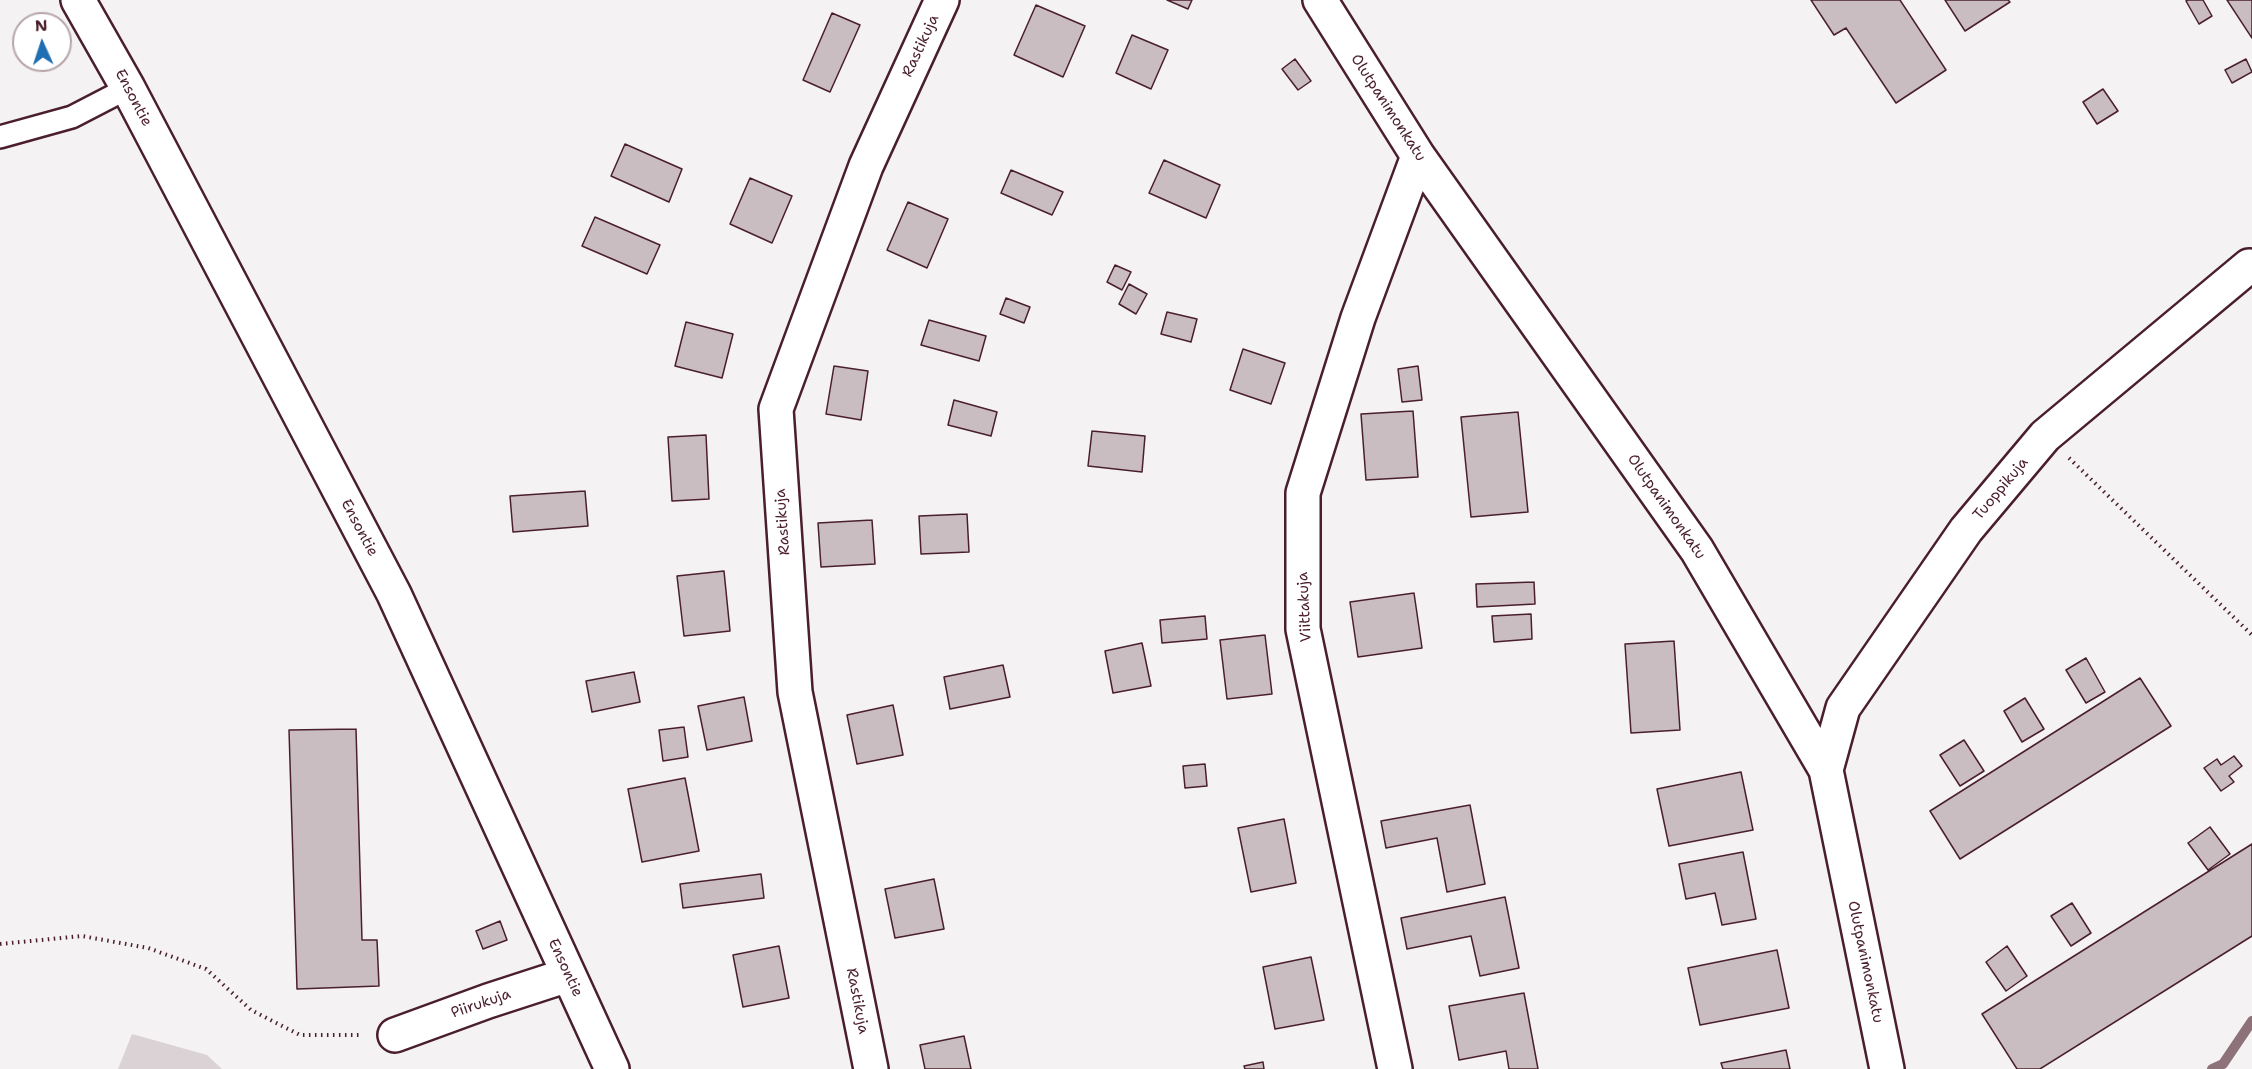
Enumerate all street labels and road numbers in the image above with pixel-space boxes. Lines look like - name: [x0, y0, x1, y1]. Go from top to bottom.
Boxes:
- street label: Rastikuja: [899, 12, 943, 80]
- street label: Olutpanimonkatu: [1347, 51, 1429, 165]
- street label: Ensontie: [110, 66, 156, 130]
- street label: Olutpanimonkatu: [1623, 451, 1709, 563]
- street label: Tuoppikuja: [1970, 454, 2032, 524]
- street label: Rastikuja: [772, 488, 794, 556]
- street label: Ensontie: [336, 496, 382, 560]
- street label: Viittakuja: [1294, 571, 1316, 643]
- street label: Olutpanimonkatu: [1843, 899, 1887, 1025]
- street label: Ensontie: [544, 936, 586, 1000]
- street label: Rastikuja: [842, 966, 872, 1036]
- street label: Piirukuja: [449, 985, 513, 1023]

